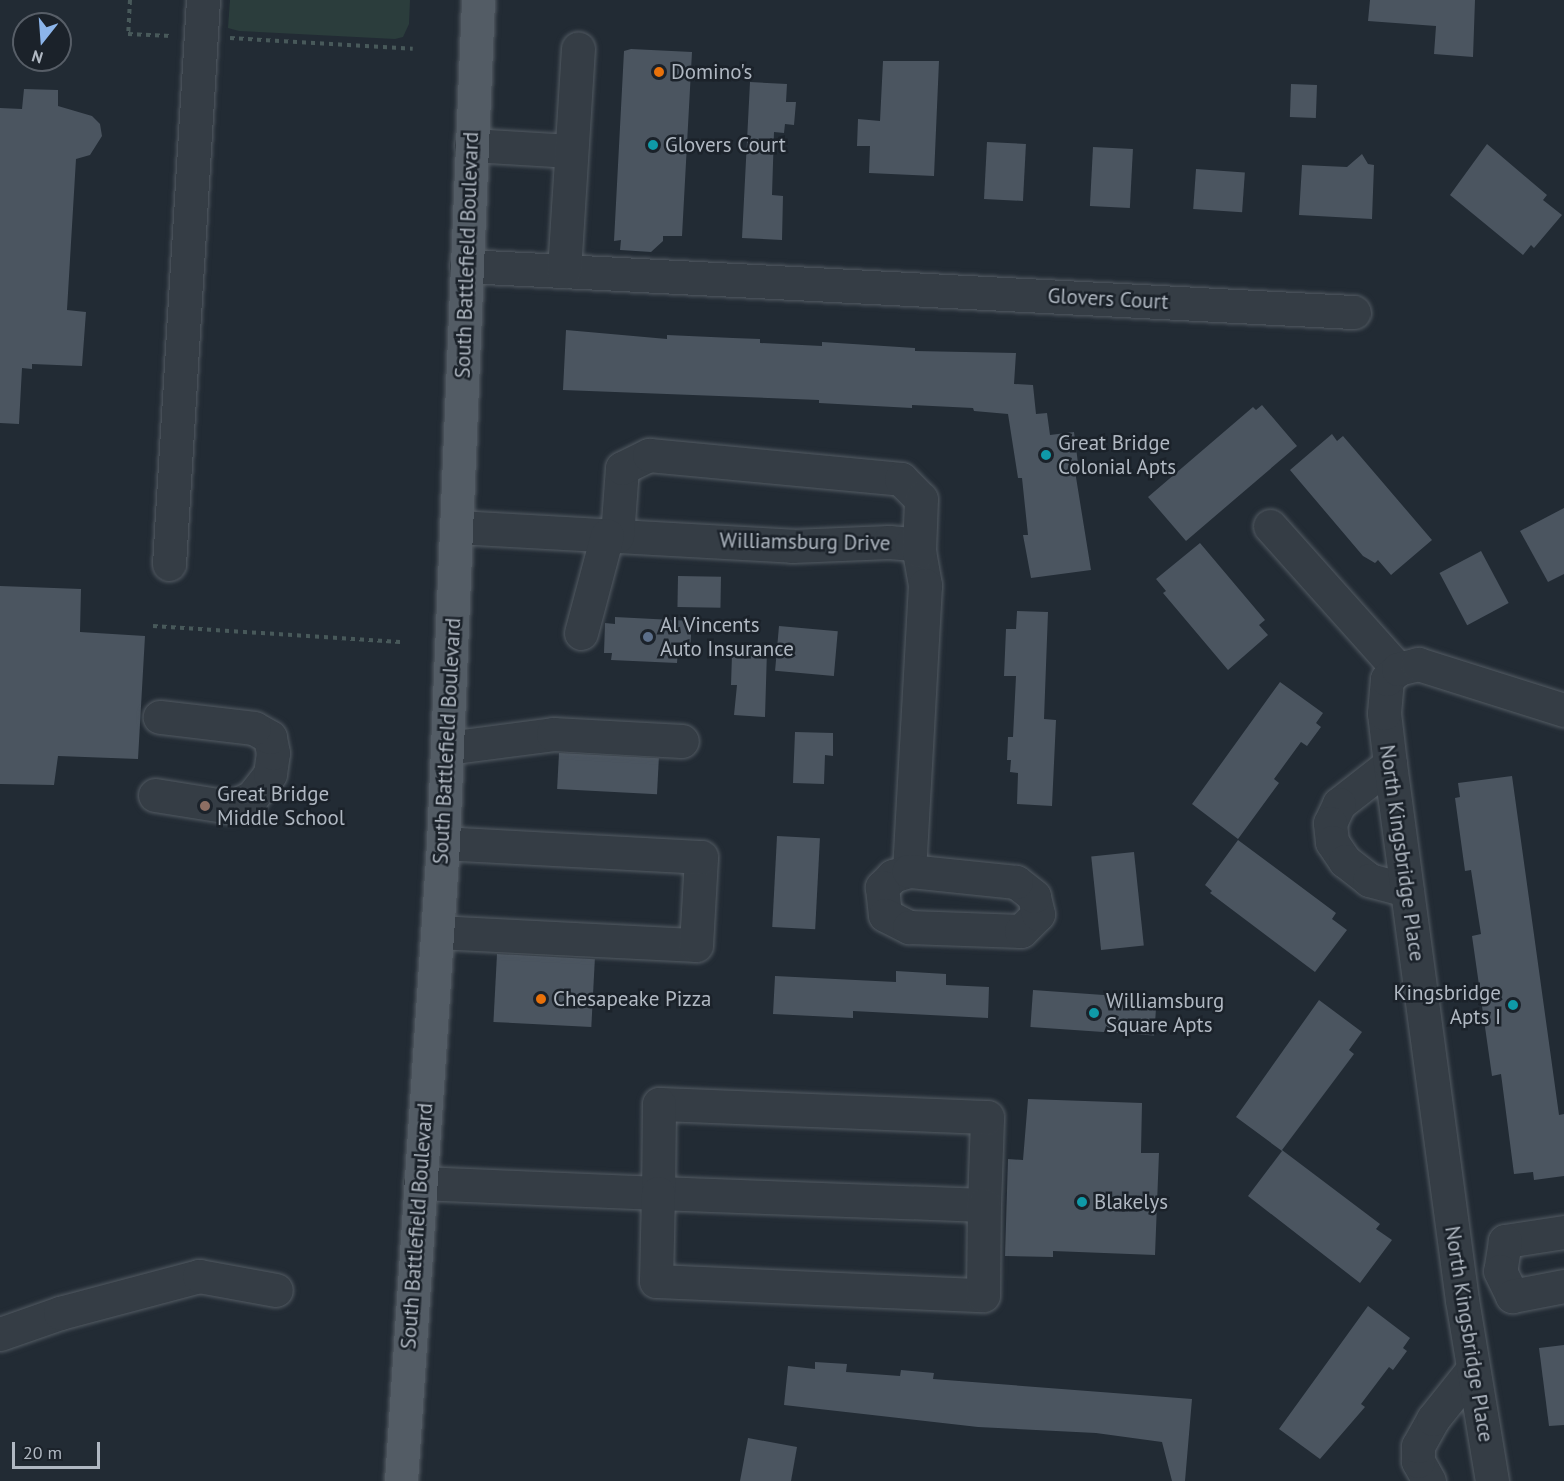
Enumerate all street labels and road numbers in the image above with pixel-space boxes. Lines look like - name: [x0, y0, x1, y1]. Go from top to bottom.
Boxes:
- street label: South Battlefield Boulevard: [450, 131, 484, 379]
- street label: Glovers Court: [1047, 283, 1169, 315]
- street label: Williamsburg Drive: [719, 528, 891, 556]
- street label: South Battlefield Boulevard: [428, 617, 466, 865]
- street label: North Kingsbridge Place: [1374, 743, 1430, 963]
- street label: South Battlefield Boulevard: [396, 1102, 438, 1350]
- street label: North Kingsbridge Place: [1439, 1224, 1499, 1444]

